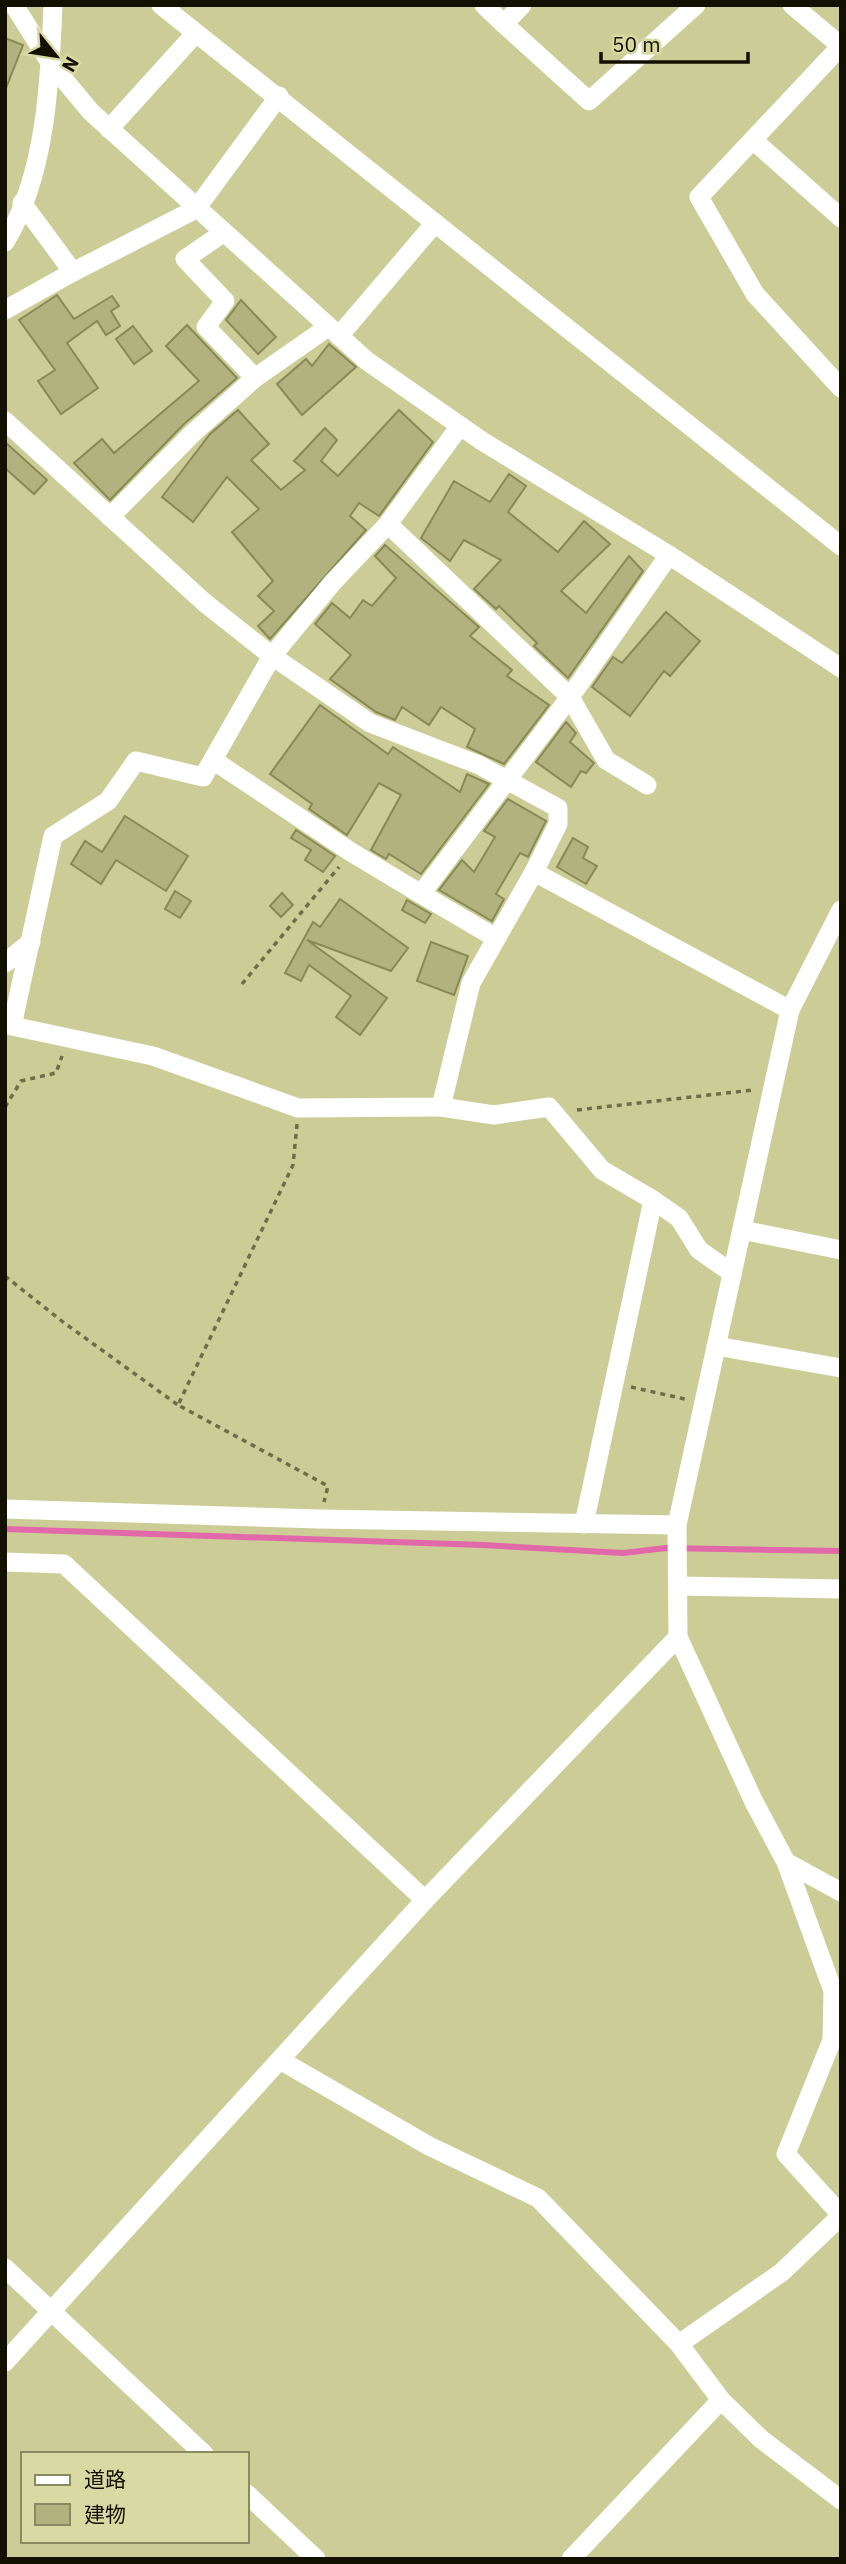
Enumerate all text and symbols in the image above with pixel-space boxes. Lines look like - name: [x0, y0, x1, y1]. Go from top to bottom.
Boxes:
- north arrow: [21, 21, 91, 91]
- scale bar: [601, 21, 748, 65]
- text: 50 m: [612, 30, 661, 58]
- text: N: [57, 53, 85, 76]
- legend: [21, 2452, 248, 2543]
- text: 道路: [84, 2465, 126, 2493]
- text: 建物: [84, 2500, 126, 2528]

